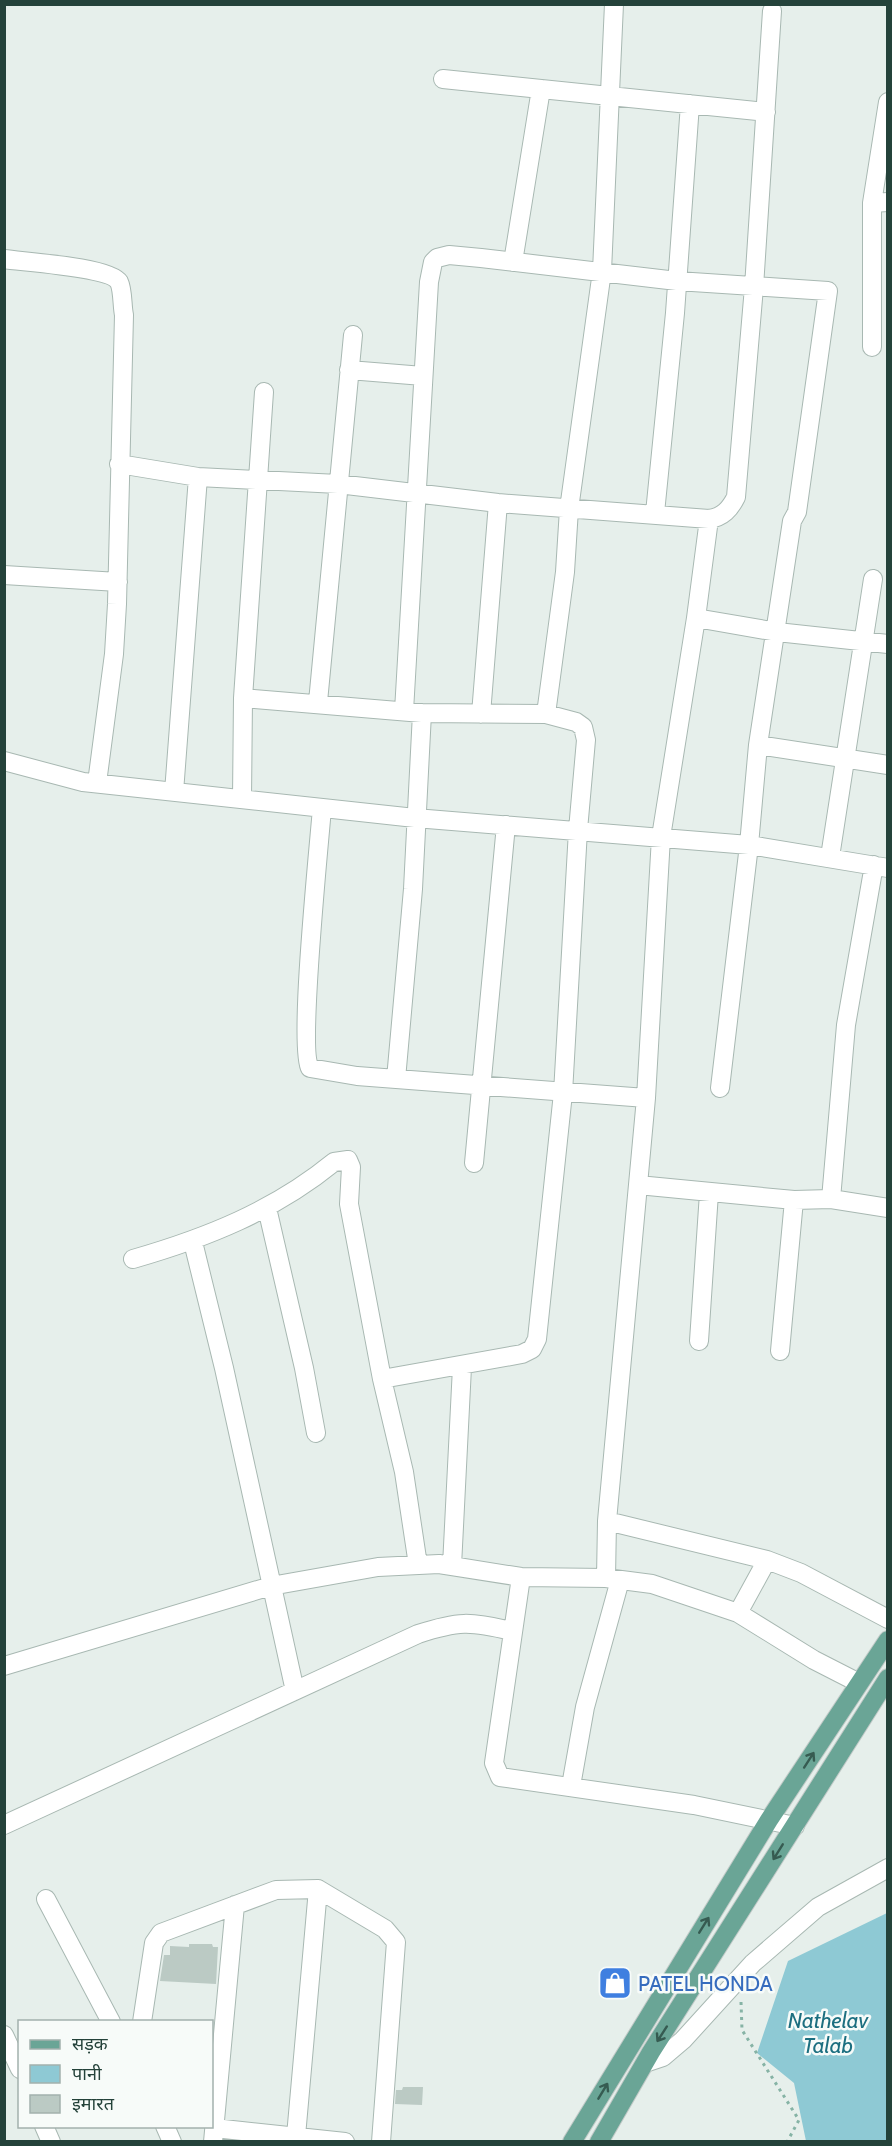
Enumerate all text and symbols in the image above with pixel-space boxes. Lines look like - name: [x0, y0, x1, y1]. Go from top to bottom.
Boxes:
- one-way arrow: [802, 1752, 815, 1769]
- one-way arrow: [772, 1843, 784, 1860]
- one-way arrow: [699, 1917, 711, 1934]
- shop icon: PATEL HONDA: [597, 1965, 633, 2001]
- place label: PATEL HONDA: [638, 1971, 773, 1996]
- water label: Nathelav Talab: [788, 2007, 870, 2059]
- legend: [18, 2020, 213, 2128]
- one-way arrow: [656, 2025, 668, 2042]
- text: सड़क: [72, 2033, 109, 2055]
- text: पानी: [72, 2063, 102, 2085]
- one-way arrow: [596, 2083, 609, 2100]
- text: इमारत: [72, 2093, 115, 2115]

